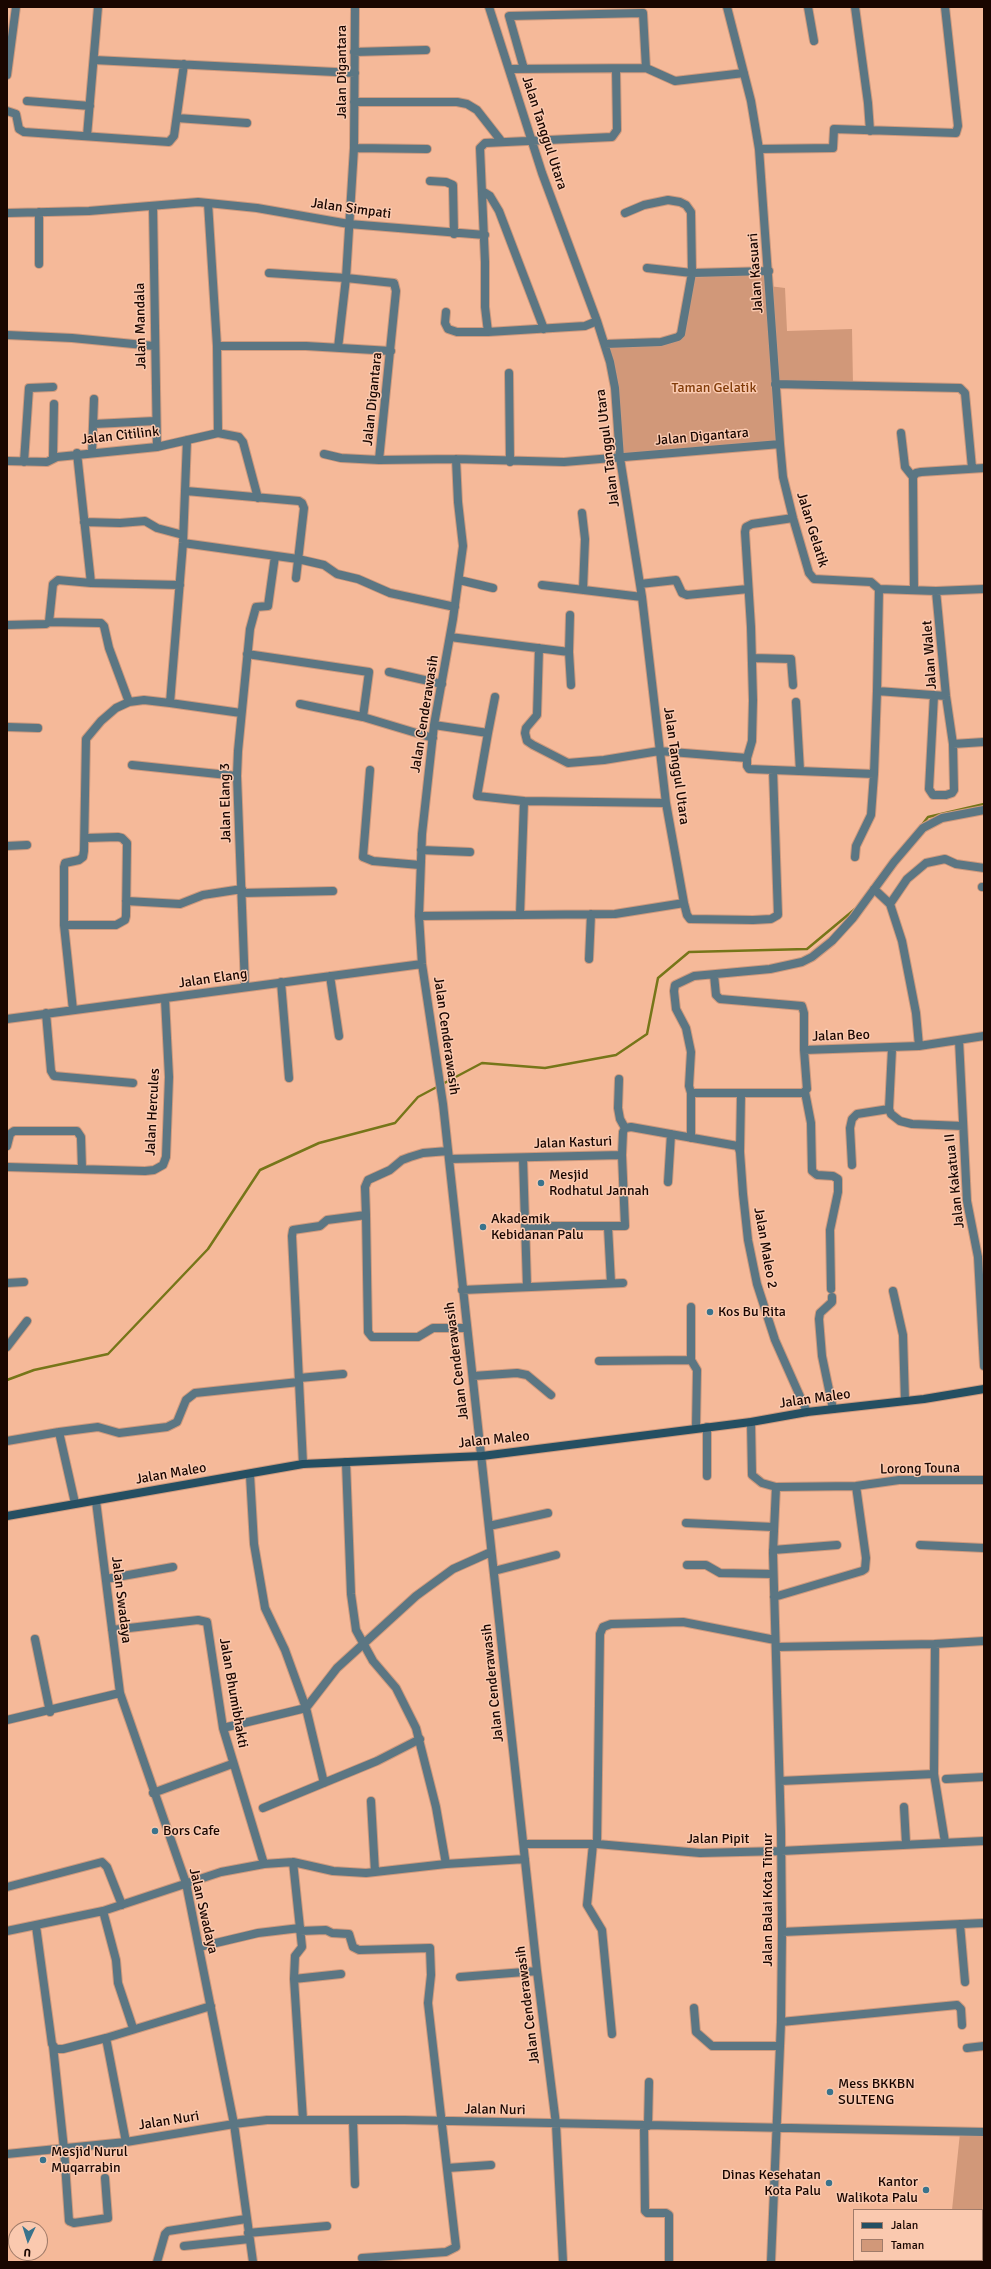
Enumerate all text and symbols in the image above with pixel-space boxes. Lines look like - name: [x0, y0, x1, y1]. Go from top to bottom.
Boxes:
- street label: Jalan Digantara: [334, 25, 350, 119]
- street label: Jalan Tanggul Utara: [518, 74, 570, 192]
- street label: Jalan Simpati: [310, 195, 392, 223]
- street label: Jalan Kasuari: [745, 232, 767, 314]
- street label: Jalan Mandala: [132, 282, 150, 370]
- street label: Jalan Digantara: [360, 351, 386, 447]
- park label: Taman Gelatik: [672, 380, 756, 396]
- street label: Jalan Tanggul Utara: [592, 388, 624, 508]
- street label: Jalan Citilink: [80, 424, 160, 448]
- street label: Jalan Digantara: [654, 425, 750, 449]
- street label: Jalan Gelatik: [793, 490, 831, 570]
- street label: Jalan Walet: [919, 620, 941, 690]
- street label: Jalan Cenderawasih: [407, 654, 443, 774]
- street label: Jalan Tanggul Utara: [659, 706, 693, 826]
- street label: Jalan Elang 3: [217, 763, 235, 843]
- street label: Jalan Elang: [178, 966, 248, 992]
- street label: Jalan Cenderawasih: [429, 976, 463, 1096]
- street label: Jalan Beo: [812, 1027, 870, 1045]
- street label: Jalan Hercules: [142, 1068, 164, 1156]
- street label: Jalan Kasturi: [534, 1133, 612, 1153]
- street label: Jalan Kakatua II: [942, 1133, 968, 1229]
- place label: Mesjid Rodhatul Jannah: [549, 1167, 649, 1200]
- marker: Mesjid Rodhatul Jannah: [536, 1178, 546, 1188]
- street label: Jalan Maleo 2: [750, 1206, 780, 1290]
- place label: Akademik Kebidanan Palu: [491, 1211, 584, 1244]
- marker: Akademik Kebidanan Palu: [478, 1222, 488, 1232]
- street label: Jalan Cenderawasih: [441, 1301, 473, 1421]
- place label: Kos Bu Rita: [718, 1304, 786, 1320]
- marker: Kos Bu Rita: [705, 1307, 715, 1317]
- street label: Jalan Maleo: [778, 1386, 852, 1412]
- street label: Jalan Maleo: [458, 1428, 530, 1452]
- street label: Jalan Maleo: [134, 1460, 208, 1488]
- street label: Lorong Touna: [880, 1460, 960, 1478]
- street label: Jalan Swadaya: [107, 1556, 135, 1644]
- street label: Jalan Cenderawasih: [478, 1623, 508, 1743]
- street label: Jalan Bhumibhakti: [215, 1637, 251, 1749]
- place label: Bors Cafe: [163, 1823, 220, 1839]
- marker: Bors Cafe: [150, 1826, 160, 1836]
- street label: Jalan Pipit: [687, 1831, 749, 1847]
- street label: Jalan Balai Kota Timur: [760, 1833, 776, 1967]
- street label: Jalan Swadaya: [185, 1867, 221, 1955]
- street label: Jalan Cenderawasih: [512, 1945, 544, 2065]
- place label: Mess BKKBN SULTENG: [838, 2076, 915, 2108]
- marker: Mess BKKBN SULTENG: [825, 2087, 835, 2097]
- street label: Jalan Nuri: [464, 2101, 526, 2119]
- street label: Jalan Nuri: [137, 2108, 201, 2134]
- place label: Mesjid Nurul Muqarrabin: [51, 2144, 128, 2176]
- marker: Mesjid Nurul Muqarrabin: [38, 2155, 48, 2165]
- place label: Dinas Kesehatan Kota Palu: [722, 2167, 821, 2200]
- place label: Kantor Walikota Palu: [836, 2174, 918, 2206]
- marker: Dinas Kesehatan Kota Palu: [824, 2178, 834, 2188]
- marker: Kantor Walikota Palu: [921, 2185, 931, 2195]
- legend: [853, 2209, 983, 2261]
- text: Jalan: [891, 2218, 918, 2233]
- north arrow: [8, 2221, 48, 2261]
- text: Taman: [891, 2238, 924, 2253]
- text: U: [23, 2246, 31, 2259]

